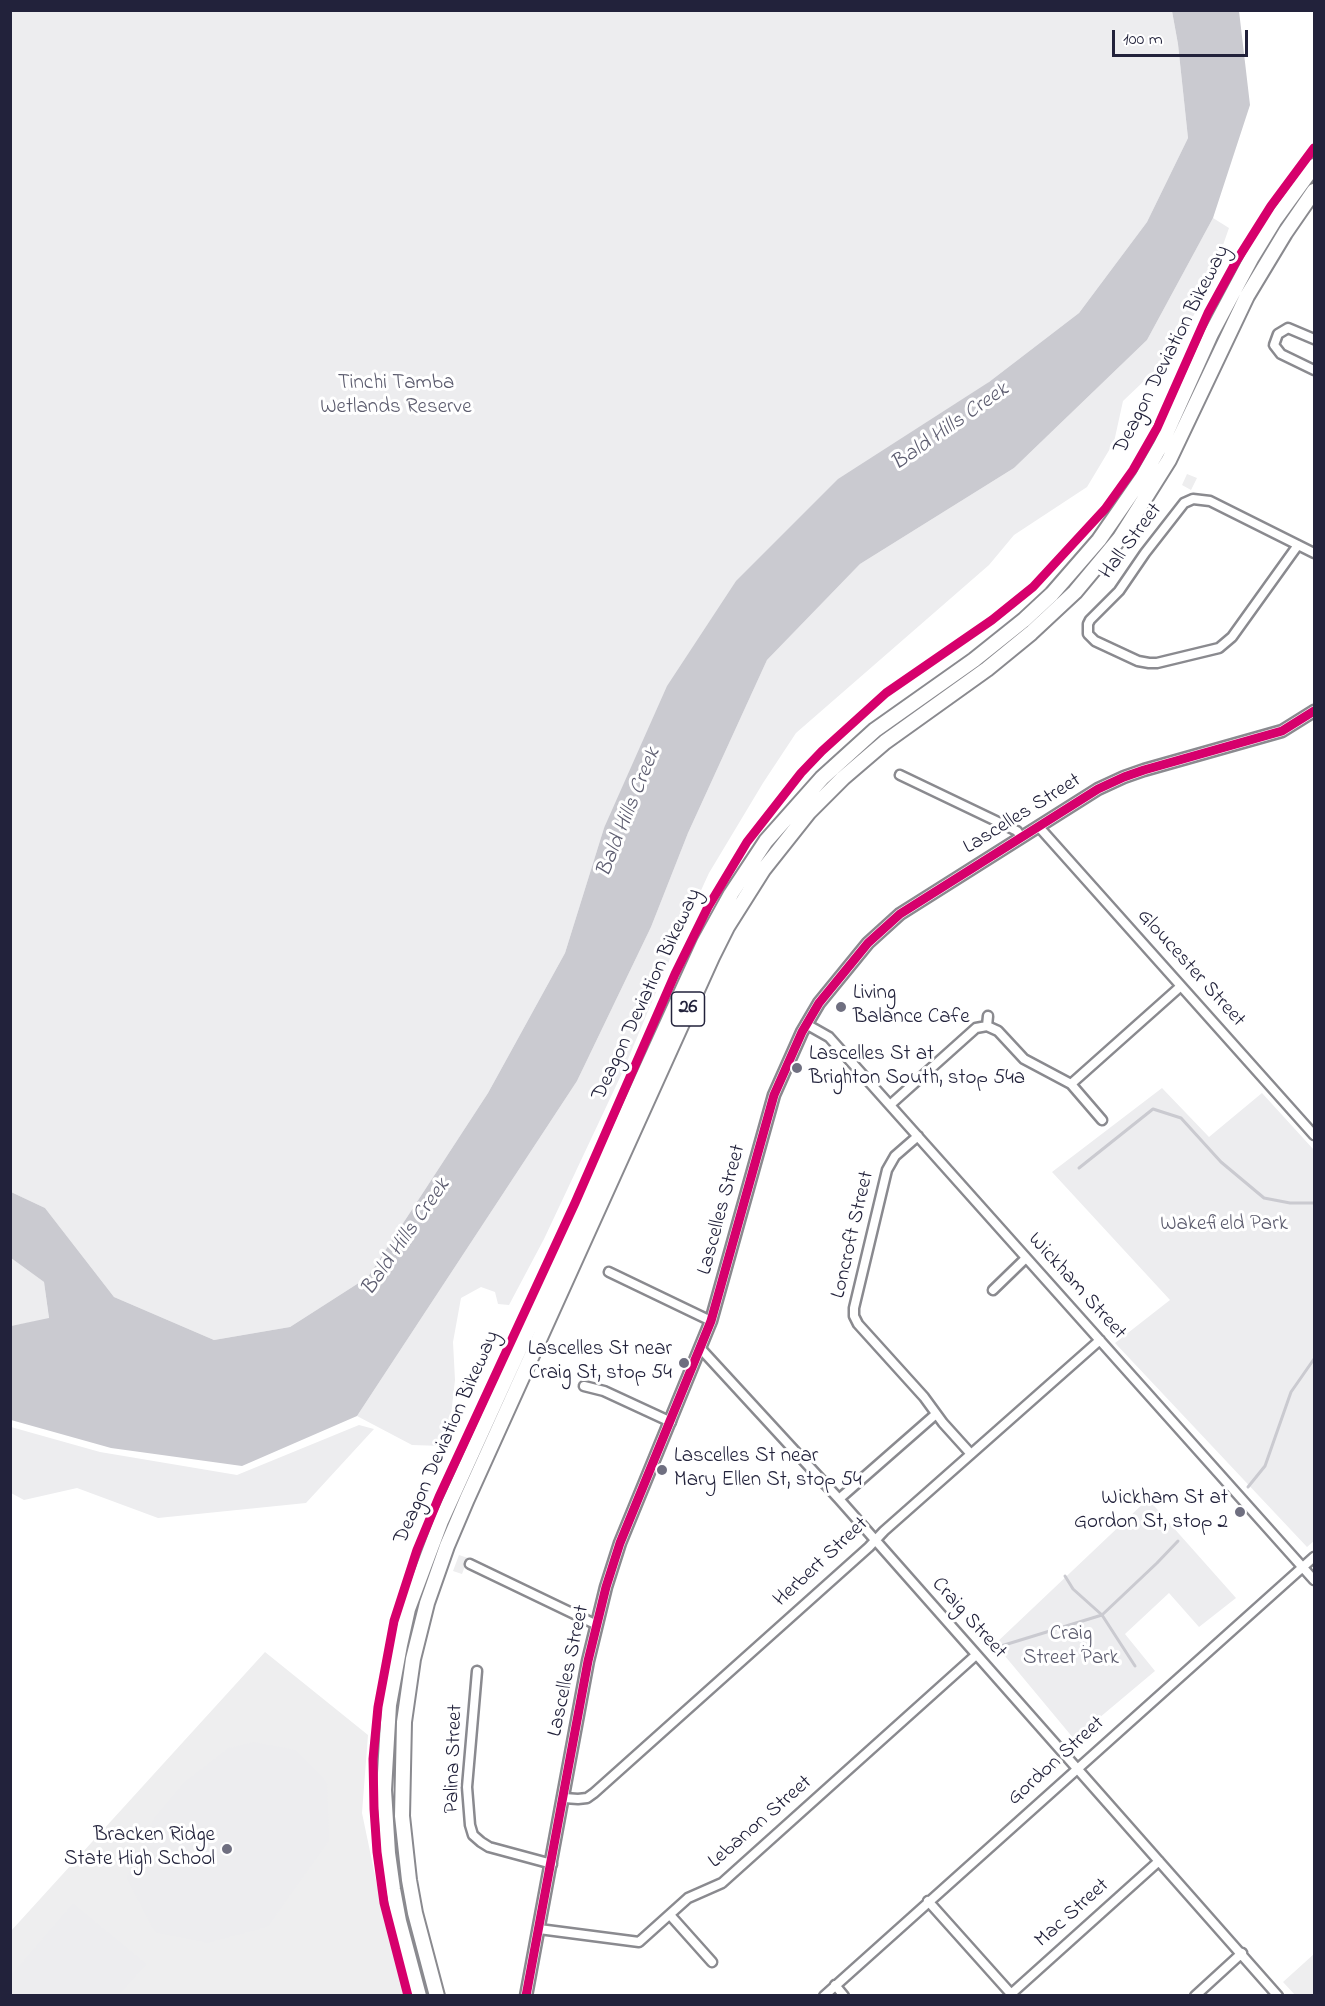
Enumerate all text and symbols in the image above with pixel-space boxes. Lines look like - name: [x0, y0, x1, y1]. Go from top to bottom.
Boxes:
- scale bar: [1115, 18, 1252, 56]
- text: 100 m: [1123, 27, 1163, 53]
- street label: Deagon Deviation Bikeway: [1109, 241, 1237, 459]
- park label: Tinchi Tamba Wetlands Reserve: [320, 372, 472, 422]
- water label: Bald Hills Creek: [887, 378, 1015, 478]
- street label: Hall Street: [1095, 499, 1169, 585]
- water label: Bald Hills Creek: [592, 744, 668, 882]
- street label: Lascelles Street: [960, 769, 1086, 861]
- street label: Deagon Deviation Bikeway: [588, 885, 708, 1105]
- street label: Gloucester Street: [1130, 905, 1250, 1033]
- place label: Living Balance Cafe: [853, 982, 970, 1032]
- road number: 26: [672, 992, 704, 1026]
- marker: Living Balance Cafe: [834, 1000, 848, 1014]
- place label: Lascelles St at Brighton South, stop 54a: [809, 1043, 1025, 1093]
- marker: Lascelles St at Brighton South, stop 54a: [790, 1061, 804, 1075]
- street label: Lascelles Street: [694, 1142, 752, 1278]
- street label: Loncroft Street: [827, 1169, 881, 1301]
- water label: Bald Hills Creek: [357, 1174, 457, 1302]
- park label: Wakefield Park: [1160, 1213, 1288, 1239]
- street label: Wickham Street: [1021, 1228, 1131, 1346]
- street label: Deagon Deviation Bikeway: [390, 1327, 506, 1549]
- place label: Lascelles St near Craig St, stop 54: [528, 1338, 672, 1388]
- marker: Lascelles St near Craig St, stop 54: [677, 1356, 691, 1370]
- place label: Lascelles St near Mary Ellen St, stop 54: [674, 1445, 862, 1495]
- marker: Lascelles St near Mary Ellen St, stop 54: [655, 1463, 669, 1477]
- place label: Wickham St at Gordon St, stop 2: [1074, 1487, 1228, 1537]
- marker: Wickham St at Gordon St, stop 2: [1233, 1505, 1247, 1519]
- street label: Herbert Street: [769, 1513, 875, 1613]
- street label: Craig Street: [925, 1573, 1011, 1665]
- street label: Lascelles Street: [544, 1603, 596, 1739]
- park label: Craig Street Park: [1023, 1623, 1119, 1673]
- street label: Palina Street: [440, 1704, 470, 1814]
- street label: Gordon Street: [1003, 1712, 1111, 1812]
- street label: Lebanon Street: [704, 1771, 818, 1875]
- place label: Bracken Ridge State High School: [64, 1824, 215, 1874]
- marker: Bracken Ridge State High School: [220, 1842, 234, 1856]
- street label: Mac Street: [1031, 1874, 1115, 1954]

